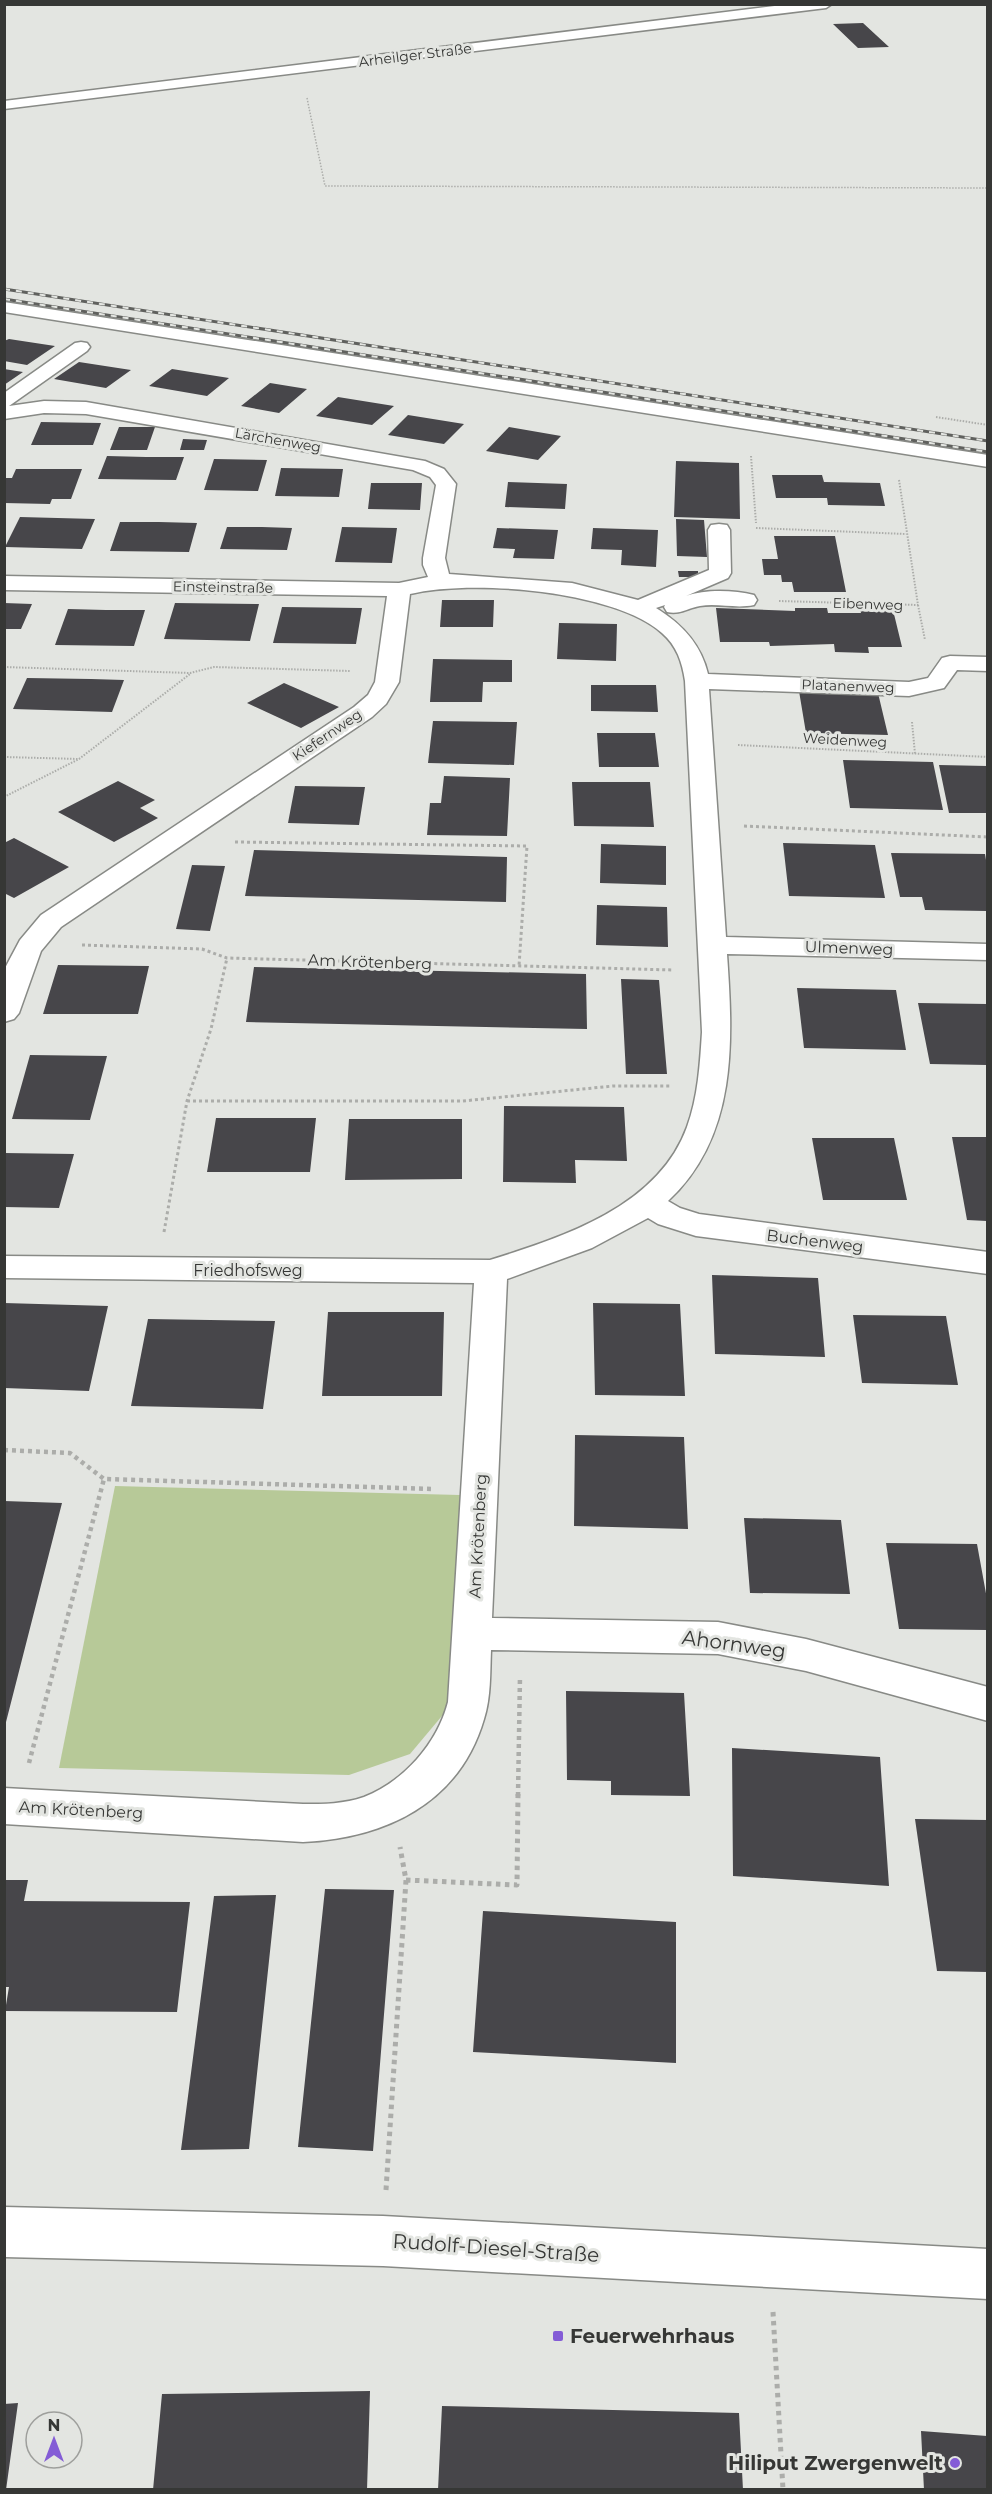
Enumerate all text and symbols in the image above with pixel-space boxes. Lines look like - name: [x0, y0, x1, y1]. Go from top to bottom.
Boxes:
- street label: Arheilger Straße: [357, 39, 473, 71]
- street label: Lärchenweg: [234, 424, 322, 456]
- street label: Einsteinstraße: [173, 577, 273, 597]
- street label: Eibenweg: [832, 594, 904, 614]
- street label: Platanenweg: [801, 675, 895, 697]
- street label: Kiefernweg: [289, 705, 365, 765]
- street label: Weidenweg: [802, 729, 888, 751]
- street label: Ulmenweg: [804, 937, 894, 959]
- street label: Am Krötenberg: [307, 950, 433, 974]
- street label: Buchenweg: [766, 1226, 864, 1256]
- street label: Friedhofsweg: [193, 1261, 303, 1280]
- street label: Am Krötenberg: [465, 1473, 491, 1599]
- street label: Ahornweg: [681, 1625, 787, 1663]
- street label: Am Krötenberg: [18, 1797, 144, 1823]
- street label: Rudolf-Diesel-Straße: [392, 2229, 600, 2267]
- place label: Feuerwehrhaus: [570, 2324, 735, 2348]
- marker: Feuerwehrhaus: [551, 2329, 565, 2343]
- north arrow: [24, 2410, 84, 2470]
- text: N: [48, 2416, 60, 2435]
- place label: Hiliput Zwergenwelt: [728, 2451, 943, 2475]
- marker: Hiliput Zwergenwelt: [948, 2456, 962, 2470]

